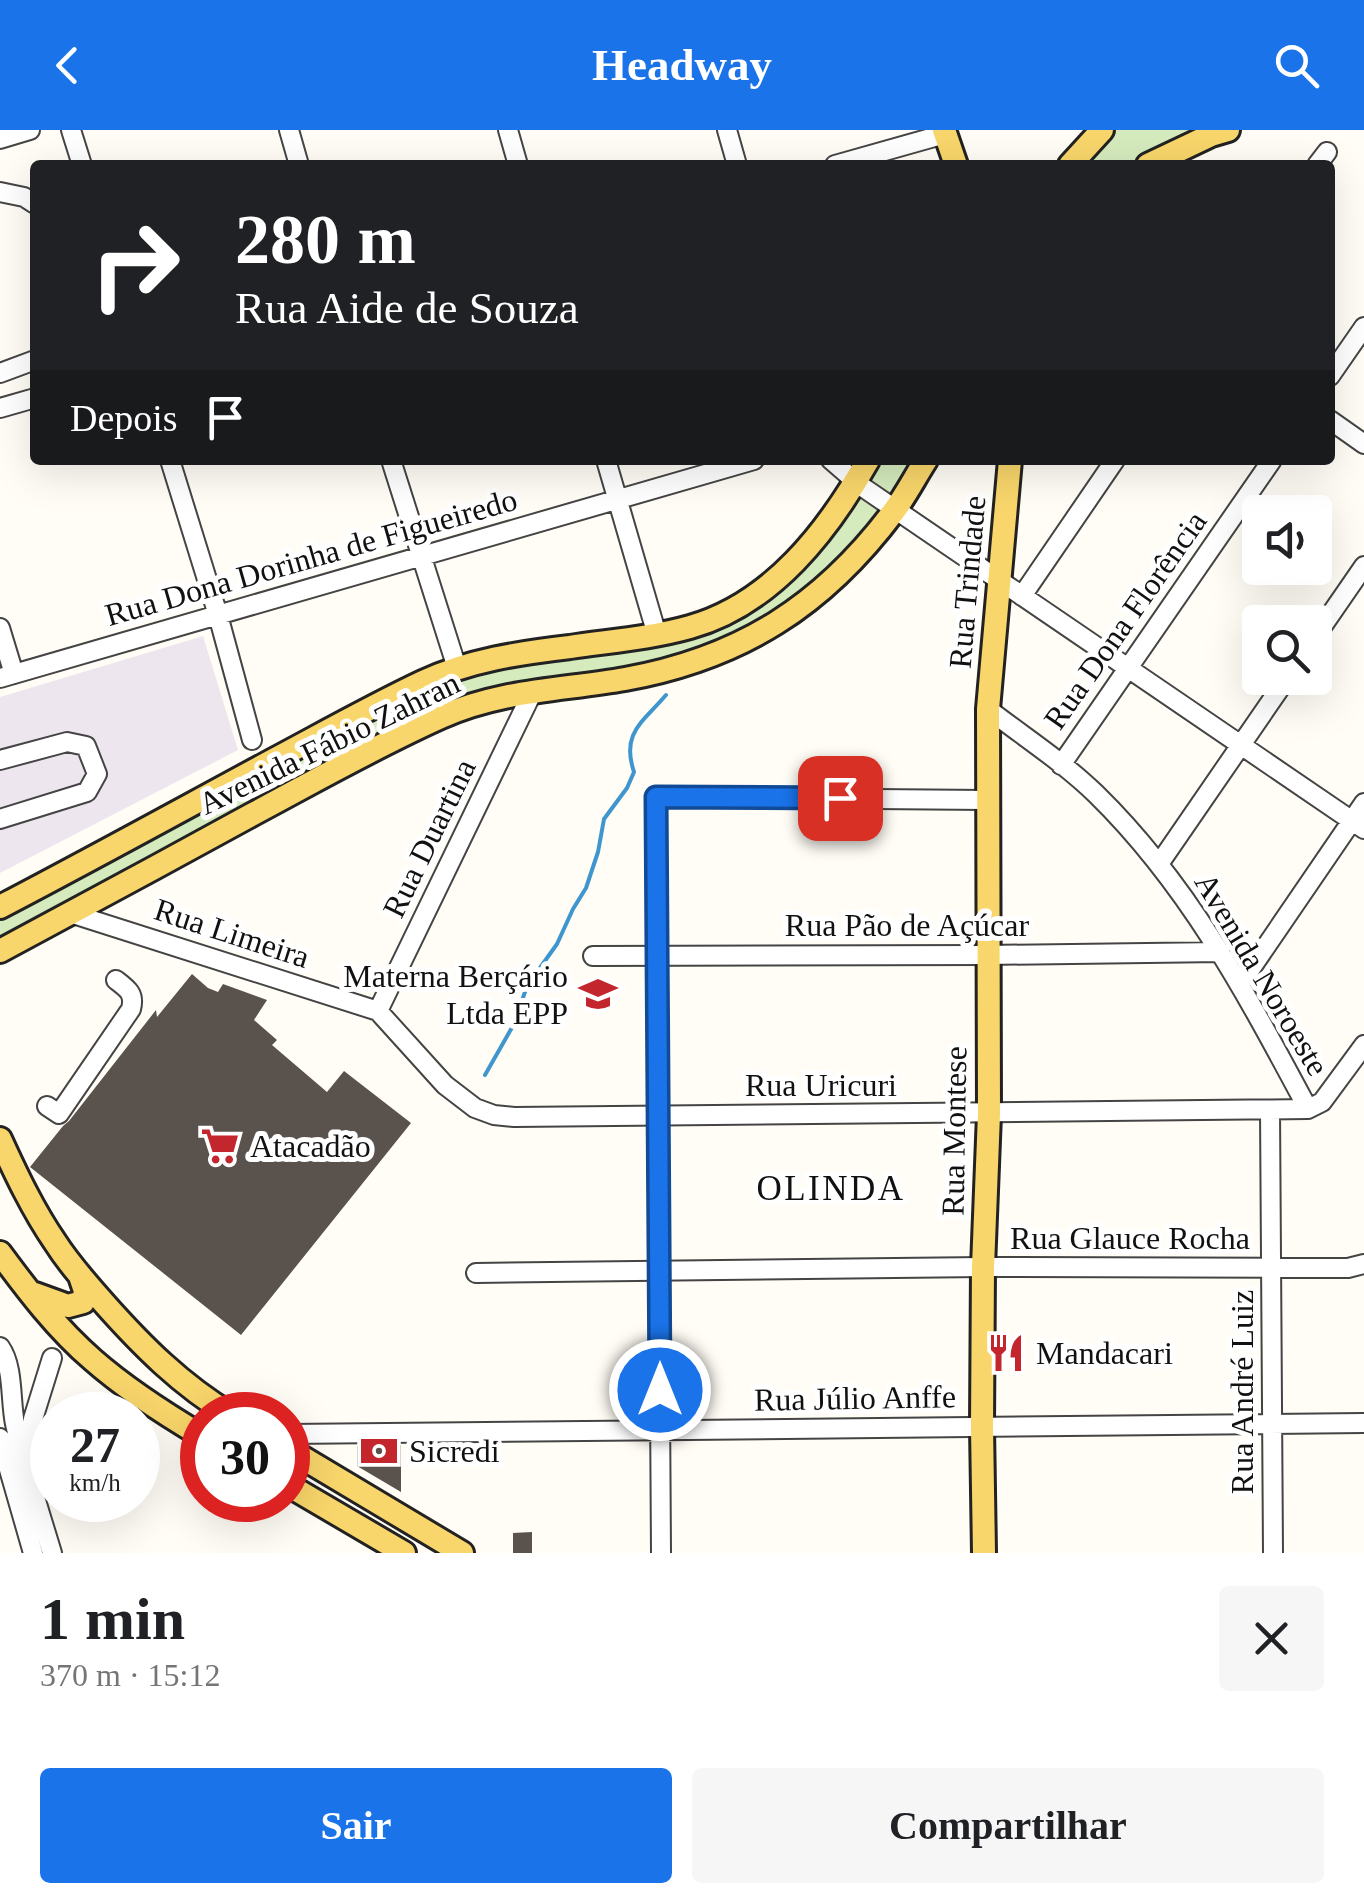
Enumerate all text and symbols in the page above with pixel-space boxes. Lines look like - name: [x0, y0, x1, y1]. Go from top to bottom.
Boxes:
- icon: back: [40, 38, 95, 93]
- icon: search: [1269, 38, 1324, 93]
- text: Headway: [592, 40, 772, 90]
- icon: right: [70, 200, 200, 330]
- text: 280 m: [235, 201, 416, 278]
- text: Rua Aide de Souza: [235, 283, 579, 333]
- icon: arrive: [198, 390, 253, 445]
- text: Depois: [70, 397, 178, 439]
- street label: Rua Dona Dorinha de Figueiredo: [101, 481, 521, 633]
- street label: Rua Trindade: [942, 494, 992, 670]
- map controls: [1242, 495, 1332, 695]
- button: sound: [1242, 495, 1332, 585]
- street label: Rua Dona Florência: [1036, 504, 1214, 736]
- button: search: [1242, 605, 1332, 695]
- street label: Avenida Fábio Zahran: [193, 664, 465, 822]
- street label: Rua Duartina: [375, 753, 483, 923]
- pin: [798, 756, 883, 841]
- icon: arrive: [813, 771, 868, 826]
- street label: Avenida Noroeste: [1187, 866, 1337, 1082]
- street label: Rua Limeira: [150, 891, 314, 975]
- street label: Rua Pão de Açúcar: [785, 907, 1030, 943]
- place label: Materna Berçário Ltda EPP: [343, 958, 568, 1031]
- school or university icon: Materna Berçário Ltda EPP: [577, 973, 619, 1015]
- street label: Rua Montese: [935, 1046, 973, 1216]
- street label: Rua Uricuri: [745, 1067, 897, 1103]
- supermarket icon: Atacadão: [199, 1125, 241, 1167]
- place label: Atacadão: [250, 1128, 371, 1164]
- district label: OLINDA: [756, 1169, 906, 1208]
- street label: Rua Glauce Rocha: [1010, 1220, 1250, 1256]
- street label: Rua André Luiz: [1224, 1290, 1260, 1494]
- restaurant icon: Mandacari: [985, 1332, 1027, 1374]
- place label: Mandacari: [1036, 1335, 1173, 1371]
- position arrow: [608, 1338, 712, 1442]
- street label: Rua Júlio Anffe: [754, 1378, 956, 1418]
- speed limit sign: 30: [180, 1392, 310, 1522]
- text: 27: [70, 1417, 120, 1473]
- bank icon: Sicredi: [358, 1430, 400, 1472]
- place label: Sicredi: [409, 1433, 500, 1469]
- text: km/h: [69, 1469, 121, 1496]
- text: 1 min: [40, 1586, 185, 1652]
- button: close: [1219, 1586, 1324, 1691]
- text: 370 m · 15:12: [40, 1657, 220, 1693]
- button: Sair: [40, 1768, 672, 1883]
- button: Compartilhar: [692, 1768, 1324, 1883]

